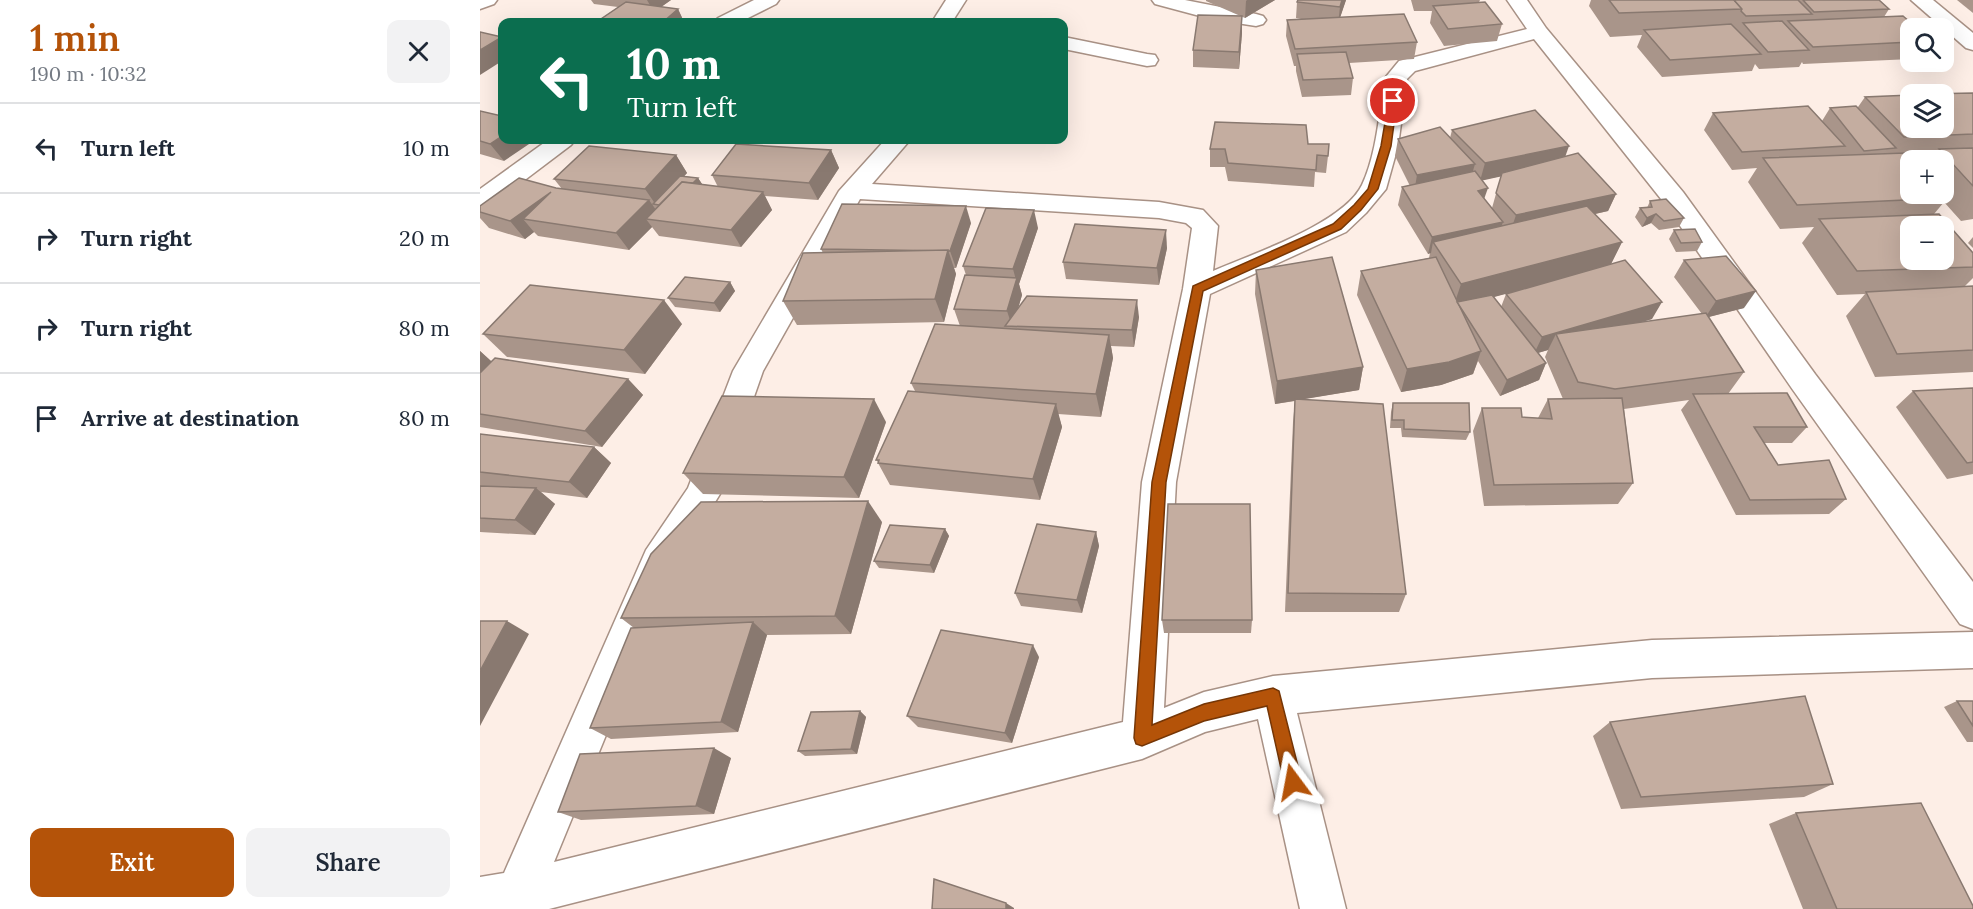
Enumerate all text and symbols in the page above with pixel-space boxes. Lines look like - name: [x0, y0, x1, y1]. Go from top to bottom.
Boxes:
- text: 1 min: [30, 15, 120, 61]
- map controls: [1900, 18, 1954, 270]
- button: search: [1900, 18, 1954, 72]
- button: close: [387, 20, 450, 83]
- text: 10 m: [627, 37, 720, 91]
- icon: left: [528, 42, 606, 120]
- text: 190 m · 10:32: [30, 61, 147, 86]
- pin: [1367, 75, 1418, 126]
- icon: arrive: [1376, 84, 1409, 117]
- button: layers: [1900, 84, 1954, 138]
- text: Turn left: [627, 90, 737, 124]
- icon: left: [30, 132, 63, 165]
- text: Turn left: [81, 134, 175, 162]
- text: 10 m: [403, 134, 450, 162]
- button: +: [1900, 150, 1954, 204]
- button: −: [1900, 216, 1954, 270]
- icon: right: [30, 222, 63, 255]
- text: Turn right: [81, 224, 192, 252]
- text: 20 m: [399, 224, 450, 252]
- icon: right: [30, 312, 63, 345]
- text: Turn right: [81, 314, 192, 342]
- text: 80 m: [399, 314, 450, 342]
- icon: arrive: [30, 402, 63, 435]
- text: Arrive at destination: [81, 404, 299, 432]
- text: 80 m: [399, 404, 450, 432]
- position arrow: [1261, 750, 1325, 814]
- button: Exit: [30, 828, 234, 897]
- button: Share: [246, 828, 450, 897]

